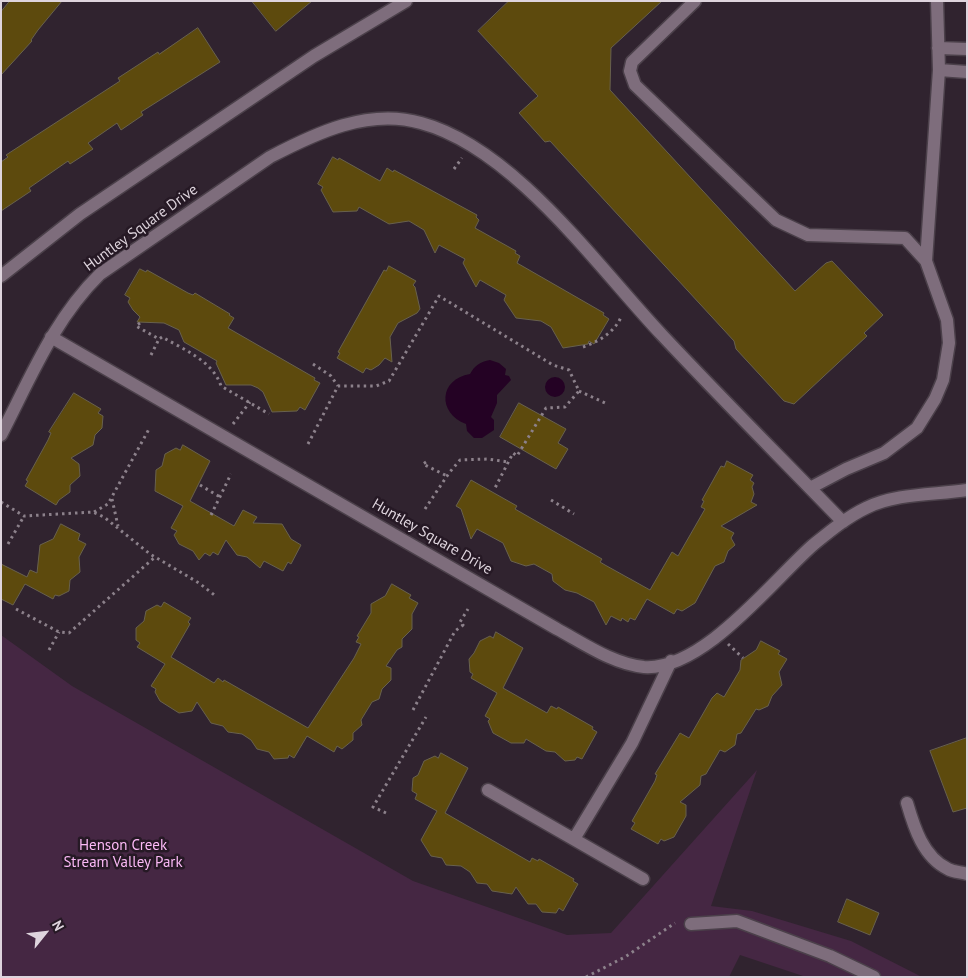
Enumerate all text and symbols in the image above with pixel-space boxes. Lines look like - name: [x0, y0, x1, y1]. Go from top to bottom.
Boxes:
- street label: Huntley Square Drive: [81, 181, 201, 275]
- street label: Huntley Square Drive: [369, 495, 495, 579]
- park label: Henson Creek Stream Valley Park: [63, 837, 183, 872]
- north arrow: [20, 908, 70, 958]
- text: N: [48, 917, 68, 934]

